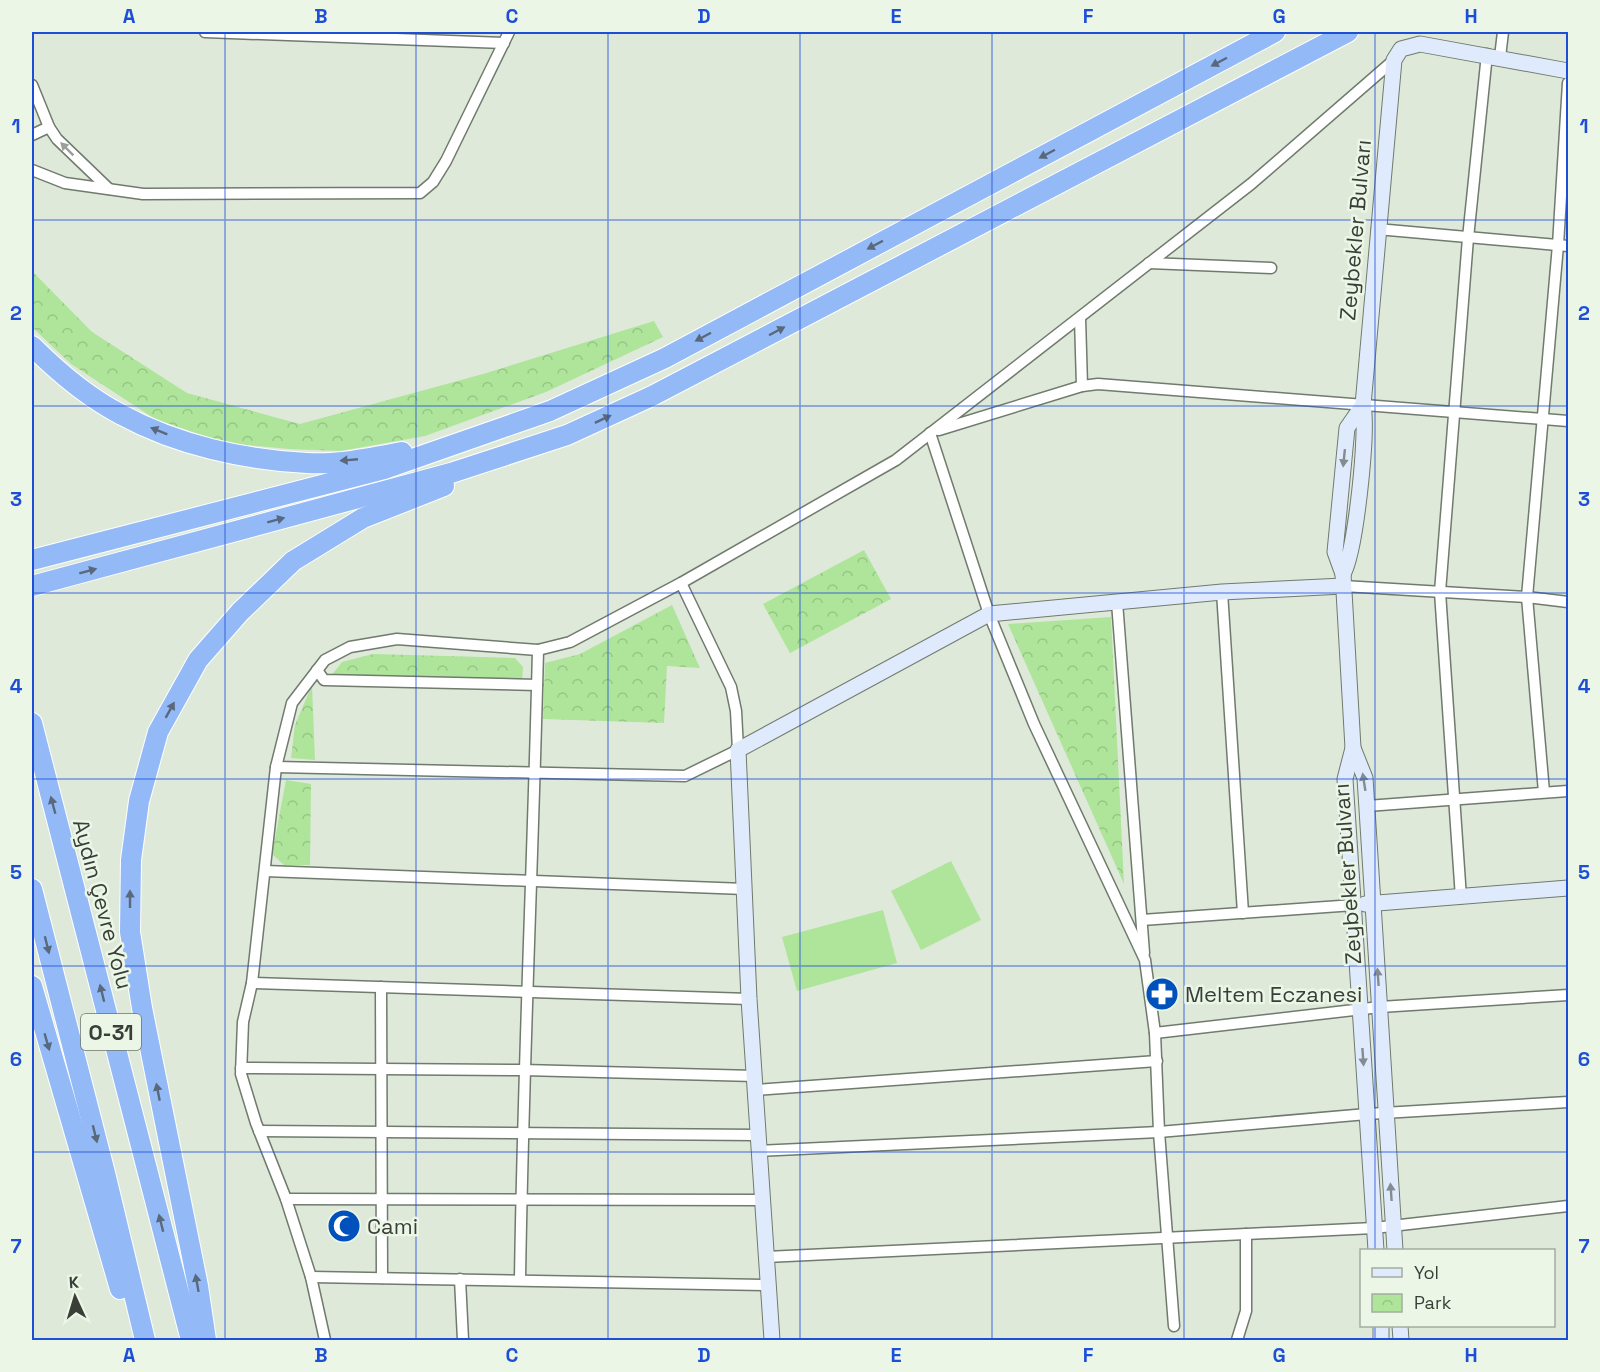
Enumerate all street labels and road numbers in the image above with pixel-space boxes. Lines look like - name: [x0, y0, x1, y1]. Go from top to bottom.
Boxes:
- street label: Zeybekler Bulvarı: [1333, 138, 1377, 322]
- street label: Zeybekler Bulvarı: [1327, 782, 1367, 966]
- street label: Aydın Çevre Yolu: [67, 816, 139, 992]
- road number: O-31: [81, 1014, 141, 1050]

